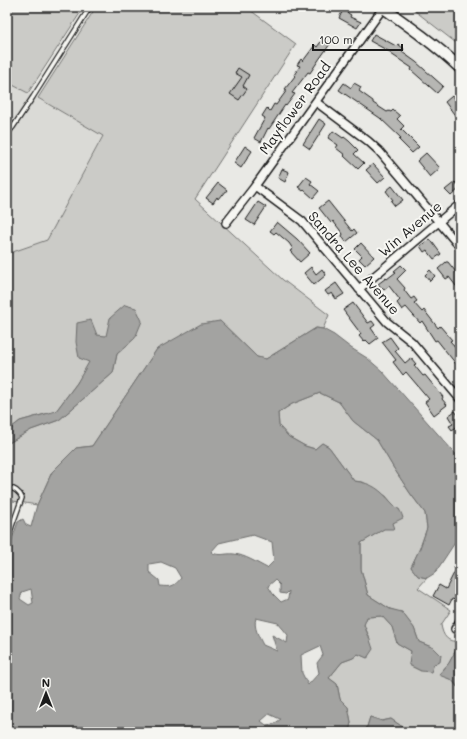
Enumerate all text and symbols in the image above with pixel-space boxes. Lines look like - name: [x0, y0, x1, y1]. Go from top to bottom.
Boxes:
- scale bar: [313, 26, 402, 52]
- text: 100 m: [319, 31, 353, 47]
- street label: Mayflower Road: [254, 57, 335, 158]
- street label: Win Avenue: [374, 197, 445, 261]
- street label: Sandra Lee Avenue: [304, 207, 405, 318]
- north arrow: [26, 673, 66, 713]
- text: N: [42, 675, 50, 690]

